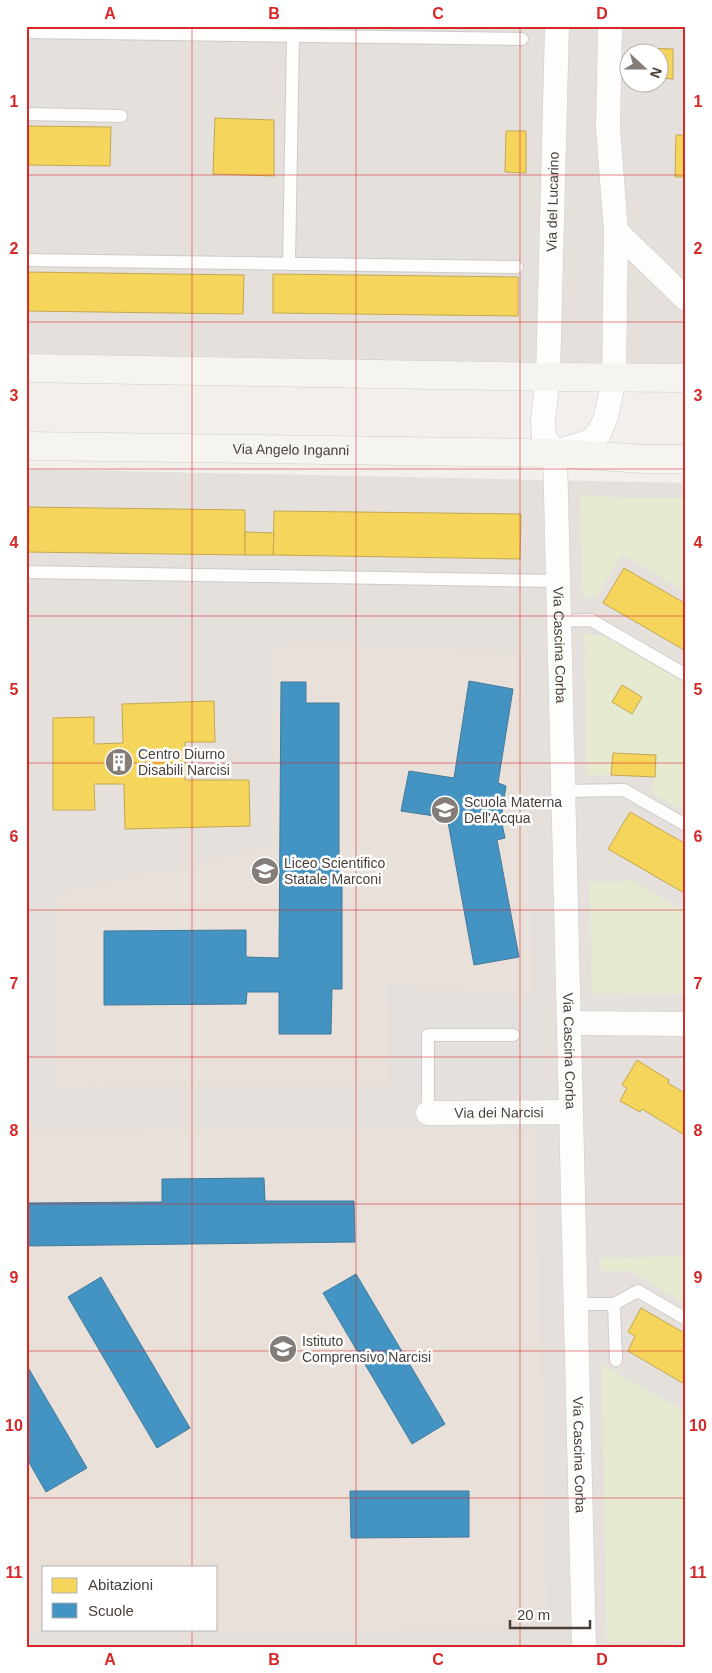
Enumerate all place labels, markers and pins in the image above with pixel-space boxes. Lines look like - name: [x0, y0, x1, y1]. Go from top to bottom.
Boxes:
- place label: Centro Diurno Disabili Narcisi: [138, 746, 230, 778]
- building icon: Centro Diurno Disabili Narcisi: [104, 747, 134, 777]
- place label: Scuola Materna Dell'Acqua: [464, 794, 562, 826]
- school or university icon: Scuola Materna Dell'Acqua: [430, 795, 460, 825]
- place label: Liceo Scientifico Statale Marconi: [284, 855, 385, 887]
- school or university icon: Liceo Scientifico Statale Marconi: [250, 856, 280, 886]
- place label: Istituto Comprensivo Narcisi: [302, 1333, 431, 1365]
- school or university icon: Istituto Comprensivo Narcisi: [268, 1334, 298, 1364]

